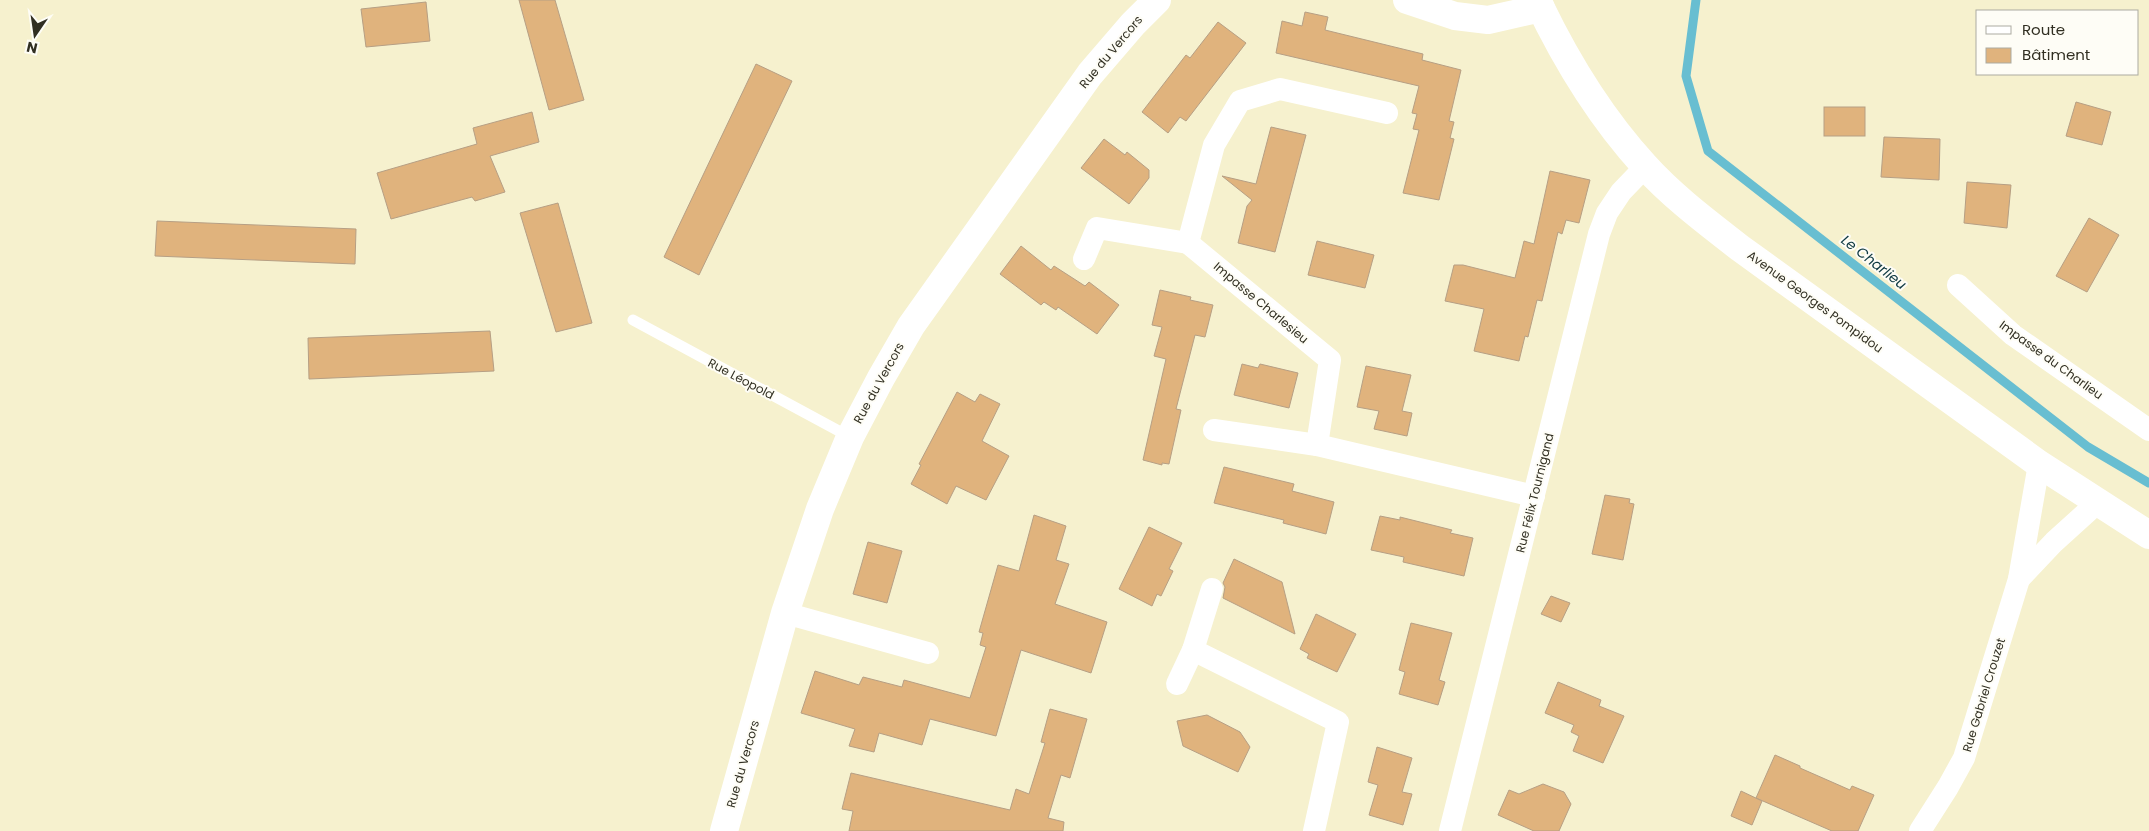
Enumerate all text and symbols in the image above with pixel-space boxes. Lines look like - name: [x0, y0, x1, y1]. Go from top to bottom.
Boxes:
- north arrow: [10, 10, 60, 60]
- legend: [1976, 10, 2139, 75]
- street label: Rue du Vercors: [1075, 12, 1146, 92]
- text: Route: [2022, 19, 2065, 40]
- text: N: [25, 37, 39, 59]
- text: Bâtiment: [2022, 44, 2090, 65]
- water label: Le Charlieu: [1837, 230, 1911, 294]
- street label: Avenue Georges Pompidou: [1744, 247, 1887, 357]
- street label: Impasse Charlesieu: [1210, 258, 1312, 347]
- street label: Impasse du Charlieu: [1996, 316, 2107, 403]
- street label: Rue du Vercors: [849, 339, 908, 426]
- street label: Rue Léopold: [705, 354, 777, 403]
- street label: Rue Félix Tournigand: [1511, 431, 1558, 555]
- street label: Rue Gabriel Crouzet: [1958, 636, 2009, 754]
- street label: Rue du Vercors: [722, 718, 763, 810]

